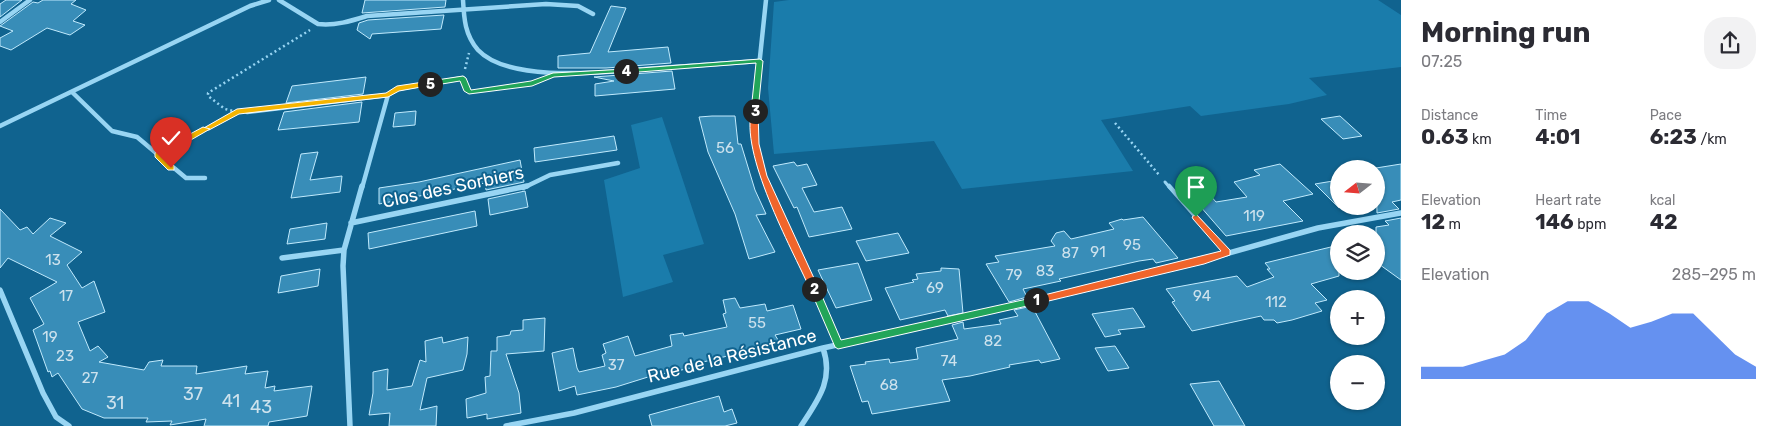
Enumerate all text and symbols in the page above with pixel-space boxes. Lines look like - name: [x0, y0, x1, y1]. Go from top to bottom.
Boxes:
- text: Morning run: [1421, 16, 1590, 49]
- button: share: [1704, 17, 1756, 69]
- text: 07:25: [1421, 52, 1462, 71]
- pin: 4: [614, 58, 638, 84]
- text: 4: [622, 63, 631, 80]
- pin: 5: [418, 72, 442, 96]
- text: 5: [426, 76, 435, 93]
- pin: 3: [742, 98, 768, 124]
- text: 3: [751, 103, 760, 120]
- text: Distance: [1421, 107, 1478, 124]
- text: Time: [1535, 107, 1567, 124]
- text: Pace: [1650, 107, 1682, 124]
- pin: [150, 117, 192, 168]
- icon: check: [157, 124, 185, 152]
- text: 0.63: [1421, 124, 1469, 149]
- text: 4:01: [1535, 124, 1581, 149]
- text: 6:23: [1650, 124, 1697, 149]
- text: km: [1469, 131, 1492, 148]
- text: /km: [1697, 131, 1727, 148]
- house number: 56: [716, 139, 734, 157]
- north arrow: [1330, 160, 1385, 215]
- map controls: [1330, 160, 1385, 410]
- street label: Clos des Sorbiers: [380, 161, 526, 213]
- pin: [1175, 166, 1217, 217]
- icon: arrive: [1182, 173, 1210, 201]
- text: Elevation: [1421, 192, 1481, 209]
- text: Heart rate: [1535, 192, 1601, 209]
- text: kcal: [1650, 192, 1675, 209]
- house number: 119: [1243, 207, 1265, 225]
- text: 12: [1421, 209, 1445, 234]
- text: 146: [1535, 209, 1574, 234]
- text: 42: [1650, 209, 1678, 234]
- text: m: [1445, 216, 1461, 233]
- text: bpm: [1574, 216, 1606, 233]
- button: layers: [1330, 225, 1385, 280]
- house number: 95: [1123, 236, 1141, 254]
- house number: 91: [1090, 243, 1106, 261]
- house number: 87: [1061, 244, 1079, 262]
- house number: 13: [45, 251, 61, 269]
- house number: 83: [1036, 262, 1054, 280]
- text: Elevation: [1421, 265, 1490, 284]
- text: 285–295 m: [1672, 265, 1756, 284]
- house number: 79: [1006, 266, 1022, 284]
- pin: 2: [802, 276, 826, 302]
- house number: 69: [926, 279, 944, 297]
- text: 2: [810, 281, 819, 298]
- house number: 17: [59, 287, 73, 305]
- house number: 94: [1193, 287, 1211, 305]
- pin: 1: [1024, 288, 1048, 312]
- button: +: [1330, 290, 1385, 345]
- text: 1: [1033, 292, 1040, 309]
- house number: 112: [1265, 293, 1287, 311]
- house number: 55: [748, 314, 766, 332]
- street label: Rue de la Résistance: [645, 324, 819, 388]
- house number: 19: [42, 328, 58, 346]
- house number: 82: [984, 332, 1002, 350]
- house number: 23: [56, 347, 74, 365]
- house number: 74: [941, 352, 957, 370]
- button: −: [1330, 355, 1385, 410]
- house number: 37: [608, 356, 625, 374]
- house number: 27: [82, 369, 99, 387]
- house number: 68: [880, 376, 898, 394]
- house number: 37: [183, 383, 203, 405]
- house number: 41: [222, 390, 240, 412]
- house number: 31: [106, 392, 124, 414]
- house number: 43: [250, 396, 272, 418]

